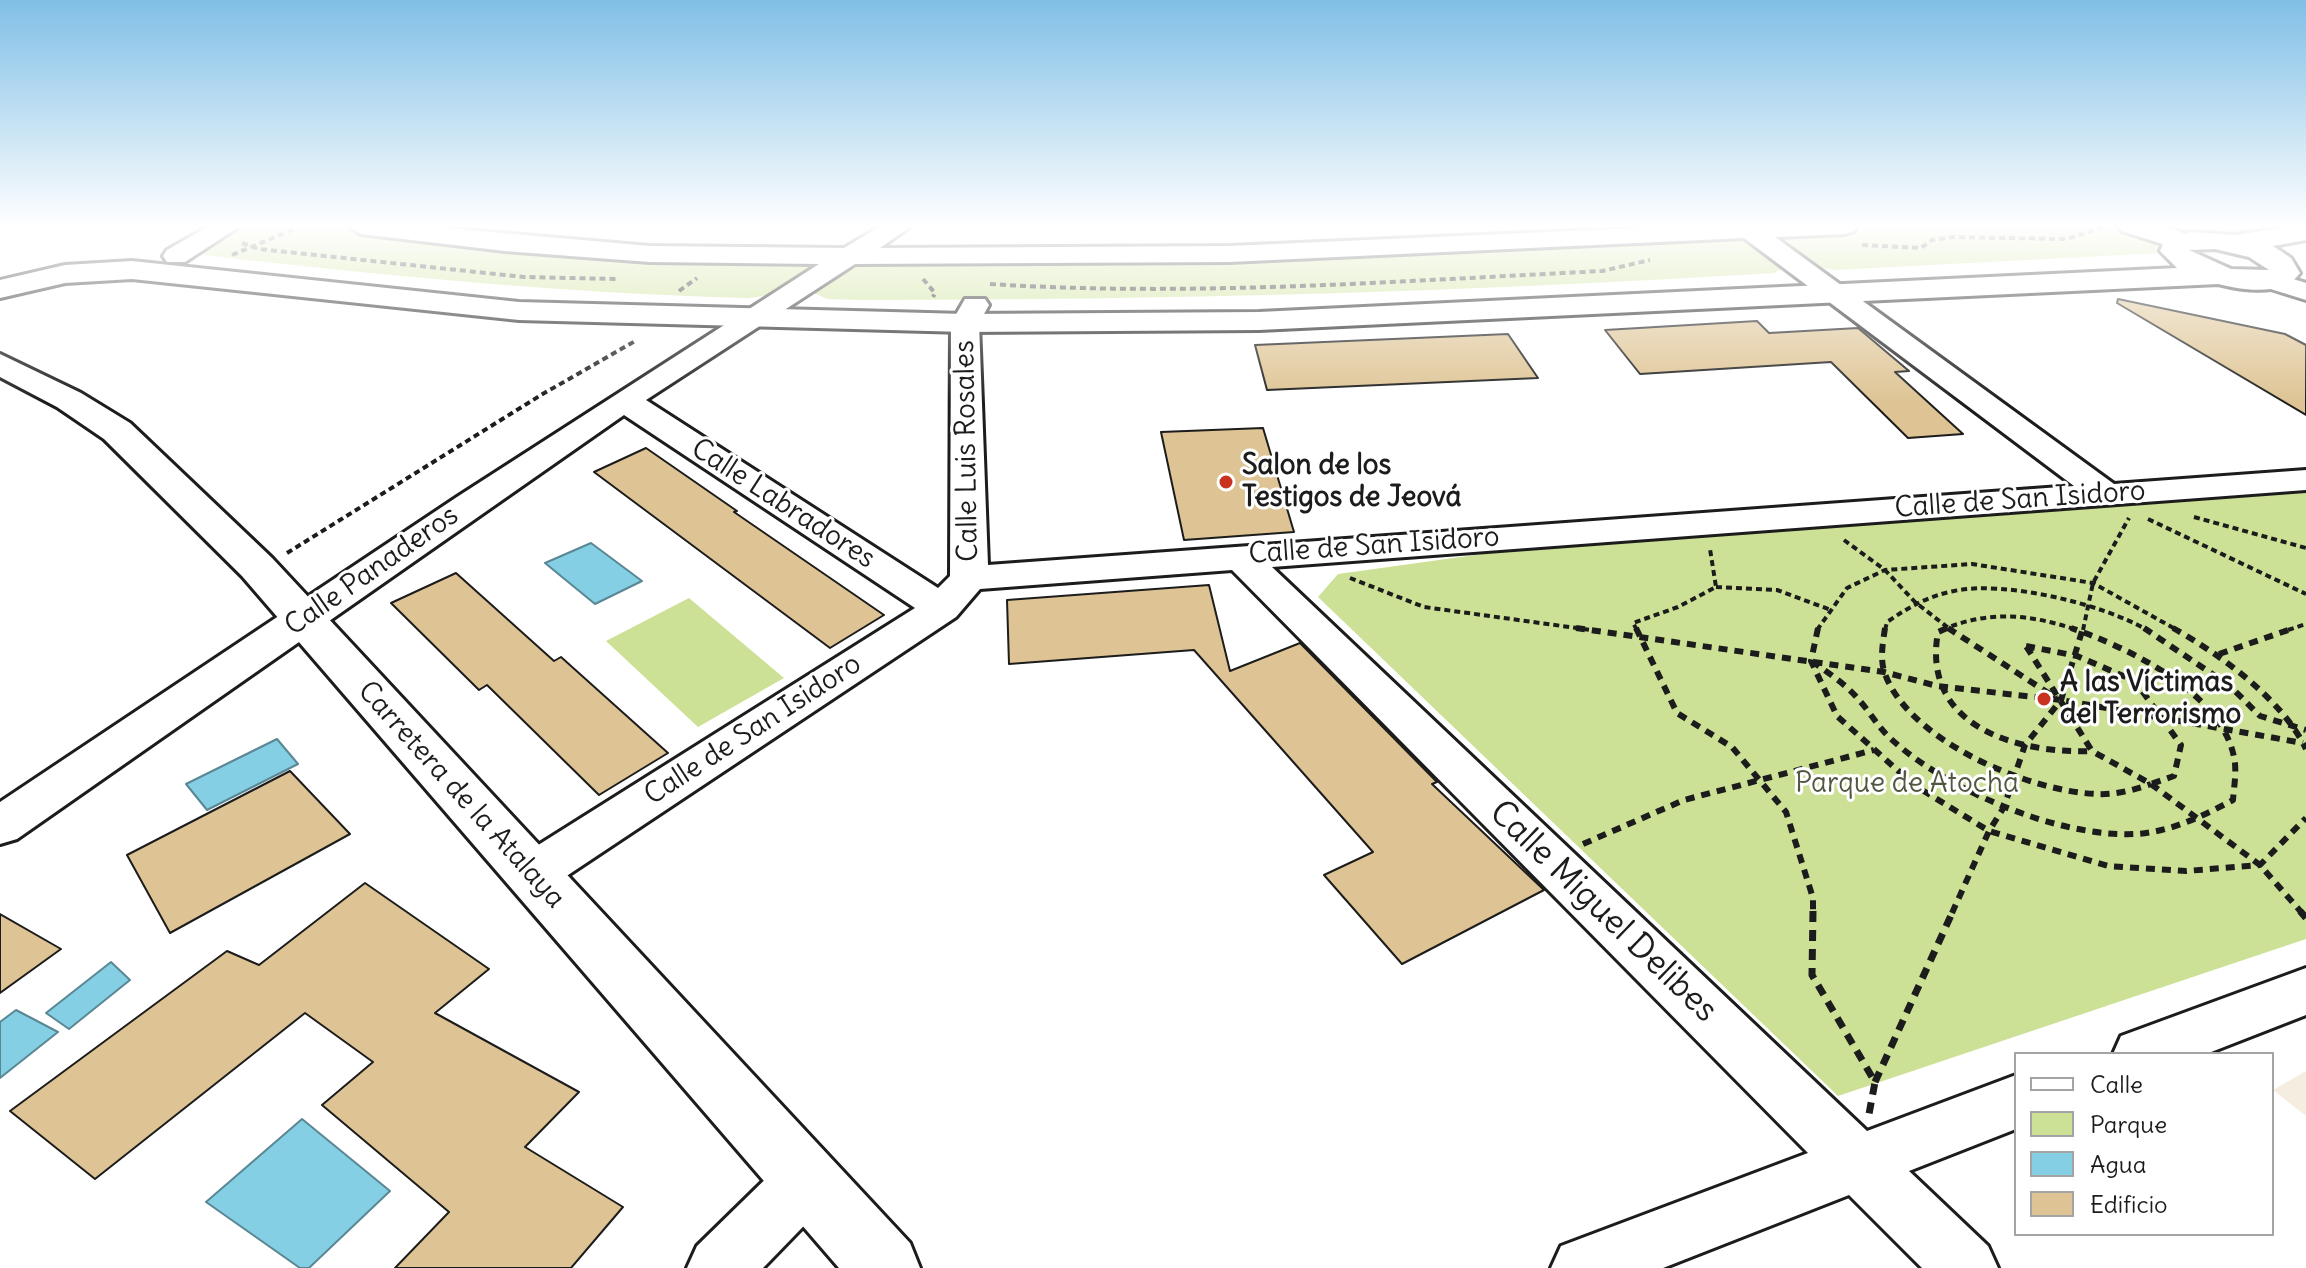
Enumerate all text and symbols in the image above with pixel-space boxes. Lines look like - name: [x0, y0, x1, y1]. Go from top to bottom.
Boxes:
- street label: Calle Luis Rosales: [948, 340, 986, 562]
- street label: Calle Labradores: [685, 432, 881, 576]
- place label: Salon de los Testigos de Jeová: [1242, 449, 1462, 515]
- marker: Salon de los Testigos de Jeová: [1217, 473, 1235, 491]
- street label: Calle de San Isidoro: [1893, 474, 2147, 526]
- street label: Calle Panaderos: [279, 499, 465, 643]
- street label: Calle de San Isidoro: [1247, 520, 1501, 572]
- street label: Calle de San Isidoro: [638, 647, 868, 813]
- place label: A las Víctimas del Terrorismo: [2060, 666, 2241, 732]
- street label: Carretera de la Atalaya: [350, 675, 572, 915]
- marker: A las Víctimas del Terrorismo: [2035, 690, 2053, 708]
- park label: Parque de Atocha: [1795, 767, 2019, 801]
- street label: Calle Miguel Delibes: [1481, 793, 1725, 1031]
- legend: [2014, 1052, 2274, 1236]
- text: Calle: [2090, 1069, 2143, 1099]
- text: Parque: [2090, 1109, 2167, 1139]
- text: Agua: [2090, 1149, 2146, 1179]
- text: Edificio: [2090, 1189, 2168, 1219]

